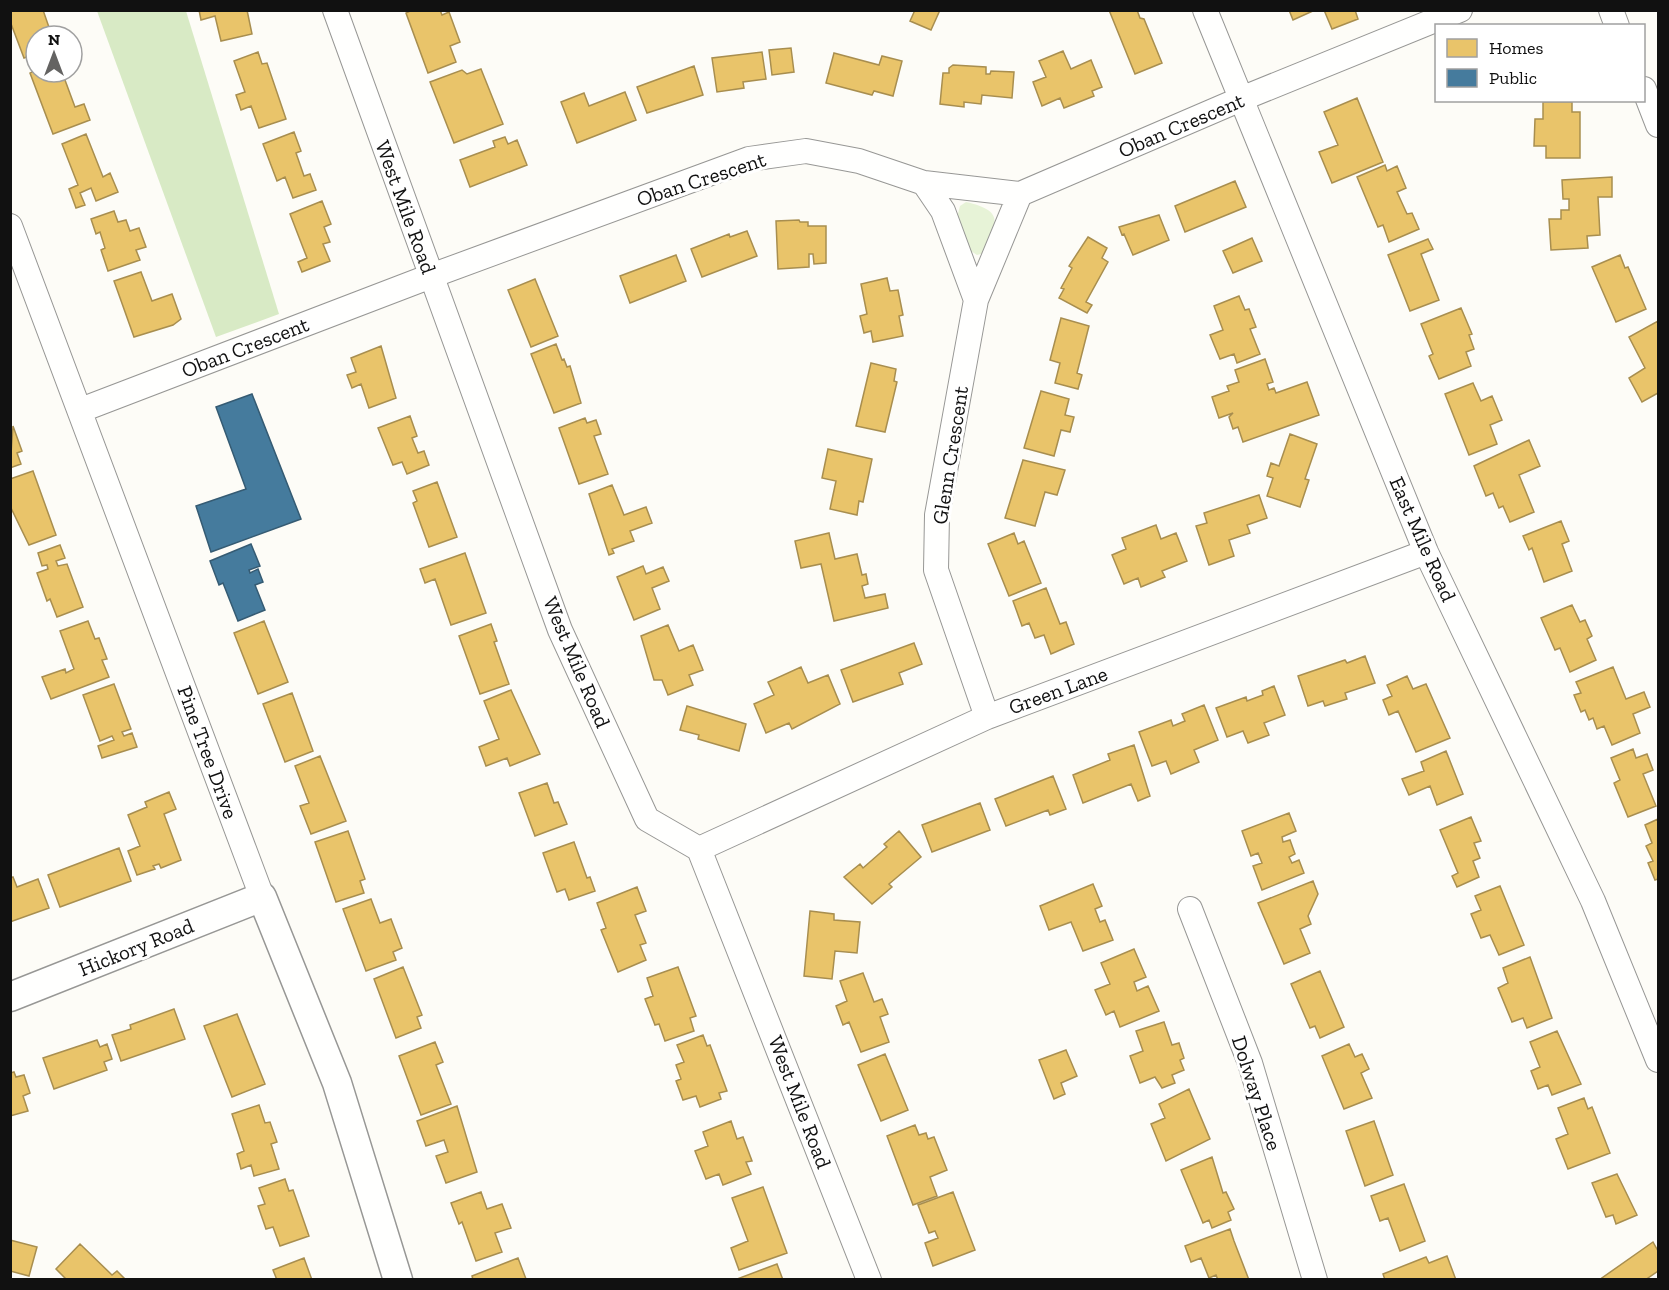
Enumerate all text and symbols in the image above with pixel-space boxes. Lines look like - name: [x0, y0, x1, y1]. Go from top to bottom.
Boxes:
- north arrow: [24, 24, 84, 84]
- legend: [1435, 24, 1645, 102]
- text: N: [48, 30, 60, 49]
- text: Homes: [1489, 37, 1543, 59]
- text: Public: [1489, 67, 1537, 89]
- street label: Oban Crescent: [1114, 87, 1248, 163]
- street label: West Mile Road: [370, 137, 442, 278]
- street label: Oban Crescent: [633, 146, 769, 212]
- street label: Oban Crescent: [178, 311, 312, 383]
- street label: Glenn Crescent: [927, 384, 973, 526]
- street label: East Mile Road: [1384, 473, 1462, 606]
- street label: West Mile Road: [538, 593, 616, 732]
- street label: Green Lane: [1005, 661, 1111, 719]
- street label: Pine Tree Drive: [172, 682, 244, 822]
- street label: Hickory Road: [75, 912, 198, 981]
- street label: West Mile Road: [763, 1032, 837, 1172]
- street label: Dolway Place: [1227, 1033, 1287, 1154]

